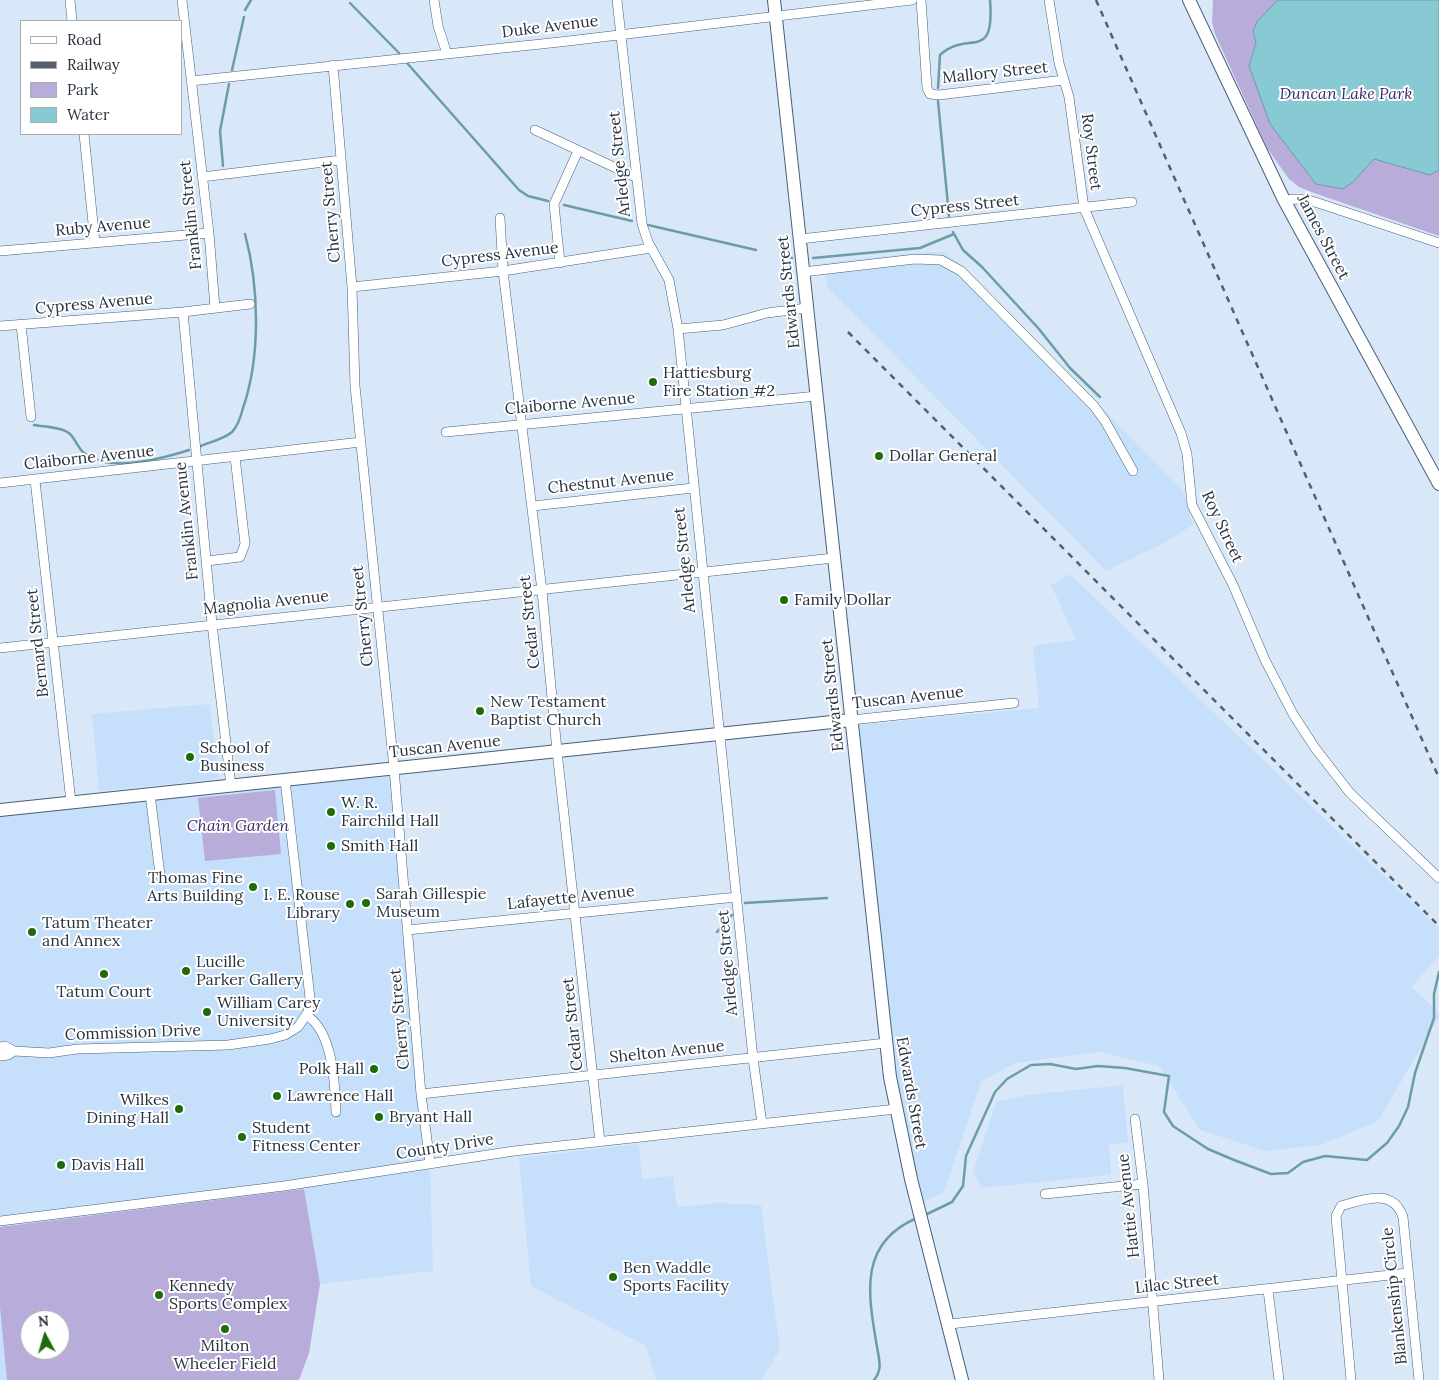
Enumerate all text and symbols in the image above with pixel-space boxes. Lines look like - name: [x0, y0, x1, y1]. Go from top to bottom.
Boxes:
- street label: Duke Avenue: [501, 12, 599, 42]
- legend: [20, 20, 182, 135]
- text: Road: [67, 30, 102, 49]
- text: Railway: [67, 55, 120, 74]
- street label: Mallory Street: [941, 58, 1049, 88]
- text: Park: [67, 80, 98, 99]
- park label: Duncan Lake Park: [1279, 84, 1413, 104]
- text: Water: [67, 105, 109, 124]
- street label: Arledge Street: [605, 110, 635, 218]
- street label: Roy Street: [1077, 113, 1105, 191]
- street label: Franklin Street: [176, 159, 206, 271]
- street label: Cherry Street: [317, 161, 345, 263]
- street label: Cypress Street: [910, 191, 1020, 221]
- street label: James Street: [1292, 191, 1354, 283]
- street label: Ruby Avenue: [54, 213, 152, 241]
- street label: Edwards Street: [774, 234, 804, 350]
- street label: Cypress Avenue: [440, 238, 560, 272]
- street label: Cypress Avenue: [34, 289, 154, 319]
- place label: Hattiesburg Fire Station #2: [663, 363, 775, 401]
- marker: Hattiesburg Fire Station #2: [647, 376, 659, 388]
- street label: Claiborne Avenue: [504, 389, 636, 419]
- street label: Claiborne Avenue: [23, 442, 155, 474]
- place label: Dollar General: [889, 446, 997, 466]
- marker: Dollar General: [873, 450, 885, 462]
- street label: Franklin Avenue: [171, 461, 203, 581]
- street label: Chestnut Avenue: [547, 466, 675, 498]
- street label: Roy Street: [1197, 488, 1247, 566]
- street label: Arledge Street: [670, 506, 700, 614]
- street label: Cherry Street: [348, 564, 378, 668]
- street label: Cedar Street: [516, 574, 544, 670]
- street label: Magnolia Avenue: [202, 587, 330, 619]
- street label: Bernard Street: [23, 588, 53, 698]
- place label: Family Dollar: [794, 590, 891, 610]
- marker: Family Dollar: [778, 594, 790, 606]
- street label: Edwards Street: [818, 637, 848, 753]
- street label: Tuscan Avenue: [851, 683, 965, 713]
- place label: New Testament Baptist Church: [490, 692, 606, 730]
- marker: New Testament Baptist Church: [474, 705, 486, 717]
- street label: Tuscan Avenue: [388, 732, 502, 762]
- place label: School of Business: [200, 738, 269, 776]
- marker: School of Business: [184, 751, 196, 763]
- place label: W. R. Fairchild Hall: [341, 793, 439, 831]
- marker: W. R. Fairchild Hall: [325, 806, 337, 818]
- park label: Chain Garden: [187, 816, 289, 836]
- place label: Smith Hall: [341, 836, 418, 856]
- marker: Smith Hall: [325, 840, 337, 852]
- place label: Thomas Fine Arts Building: [147, 868, 243, 906]
- marker: Thomas Fine Arts Building: [247, 881, 259, 893]
- street label: Lafayette Avenue: [506, 882, 636, 914]
- place label: Sarah Gillespie Museum: [376, 884, 486, 922]
- place label: I. E. Rouse Library: [263, 885, 340, 923]
- marker: Sarah Gillespie Museum: [360, 897, 372, 909]
- marker: I. E. Rouse Library: [344, 898, 356, 910]
- street label: Arledge Street: [714, 909, 742, 1017]
- place label: Tatum Theater and Annex: [42, 913, 153, 951]
- marker: Tatum Theater and Annex: [26, 926, 38, 938]
- place label: Lucille Parker Gallery: [196, 952, 302, 990]
- marker: Lucille Parker Gallery: [180, 965, 192, 977]
- marker: Tatum Court: [98, 968, 110, 980]
- street label: Cherry Street: [386, 968, 414, 1070]
- street label: Cedar Street: [559, 976, 587, 1072]
- place label: Tatum Court: [56, 982, 152, 1002]
- place label: William Carey University: [217, 993, 320, 1031]
- marker: William Carey University: [201, 1006, 213, 1018]
- street label: Commission Drive: [65, 1021, 201, 1045]
- street label: Edwards Street: [892, 1035, 930, 1151]
- street label: Shelton Avenue: [609, 1036, 725, 1068]
- place label: Polk Hall: [299, 1059, 364, 1079]
- marker: Polk Hall: [368, 1063, 380, 1075]
- place label: Lawrence Hall: [287, 1086, 393, 1106]
- place label: Wilkes Dining Hall: [86, 1090, 169, 1128]
- marker: Lawrence Hall: [271, 1090, 283, 1102]
- marker: Wilkes Dining Hall: [173, 1103, 185, 1115]
- place label: Bryant Hall: [389, 1107, 472, 1127]
- marker: Bryant Hall: [373, 1111, 385, 1123]
- place label: Student Fitness Center: [252, 1118, 360, 1156]
- street label: County Drive: [395, 1130, 495, 1164]
- marker: Student Fitness Center: [236, 1131, 248, 1143]
- street label: Hattie Avenue: [1114, 1153, 1144, 1259]
- place label: Davis Hall: [71, 1155, 144, 1175]
- marker: Davis Hall: [55, 1159, 67, 1171]
- street label: Blankenship Circle: [1378, 1226, 1412, 1366]
- place label: Ben Waddle Sports Facility: [623, 1258, 729, 1296]
- street label: Lilac Street: [1134, 1270, 1220, 1298]
- marker: Ben Waddle Sports Facility: [607, 1271, 619, 1283]
- place label: Kennedy Sports Complex: [169, 1276, 288, 1314]
- marker: Kennedy Sports Complex: [153, 1289, 165, 1301]
- north arrow: [20, 1310, 70, 1360]
- text: N: [37, 1312, 50, 1331]
- marker: Milton Wheeler Field: [219, 1323, 231, 1335]
- place label: Milton Wheeler Field: [173, 1336, 277, 1374]

